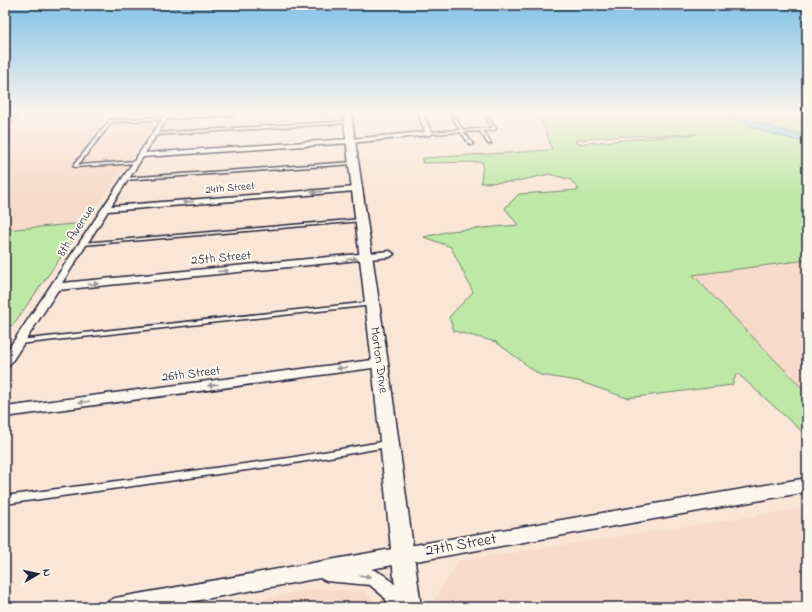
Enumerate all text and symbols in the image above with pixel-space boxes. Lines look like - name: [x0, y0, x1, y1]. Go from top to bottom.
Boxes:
- street label: 24th Street: [205, 178, 256, 198]
- one-way arrow: [311, 188, 323, 195]
- one-way arrow: [182, 199, 194, 206]
- street label: 8th Avenue: [52, 202, 100, 260]
- street label: 25th Street: [190, 246, 253, 270]
- one-way arrow: [346, 255, 358, 262]
- one-way arrow: [217, 268, 229, 275]
- one-way arrow: [87, 280, 99, 287]
- street label: Morton Drive: [365, 326, 393, 394]
- street label: 26th Street: [161, 361, 222, 387]
- one-way arrow: [336, 365, 348, 371]
- one-way arrow: [207, 382, 219, 388]
- one-way arrow: [78, 399, 90, 405]
- street label: 27th Street: [424, 527, 499, 563]
- north arrow: [18, 554, 58, 594]
- text: N: [38, 568, 55, 578]
- one-way arrow: [359, 573, 371, 579]

